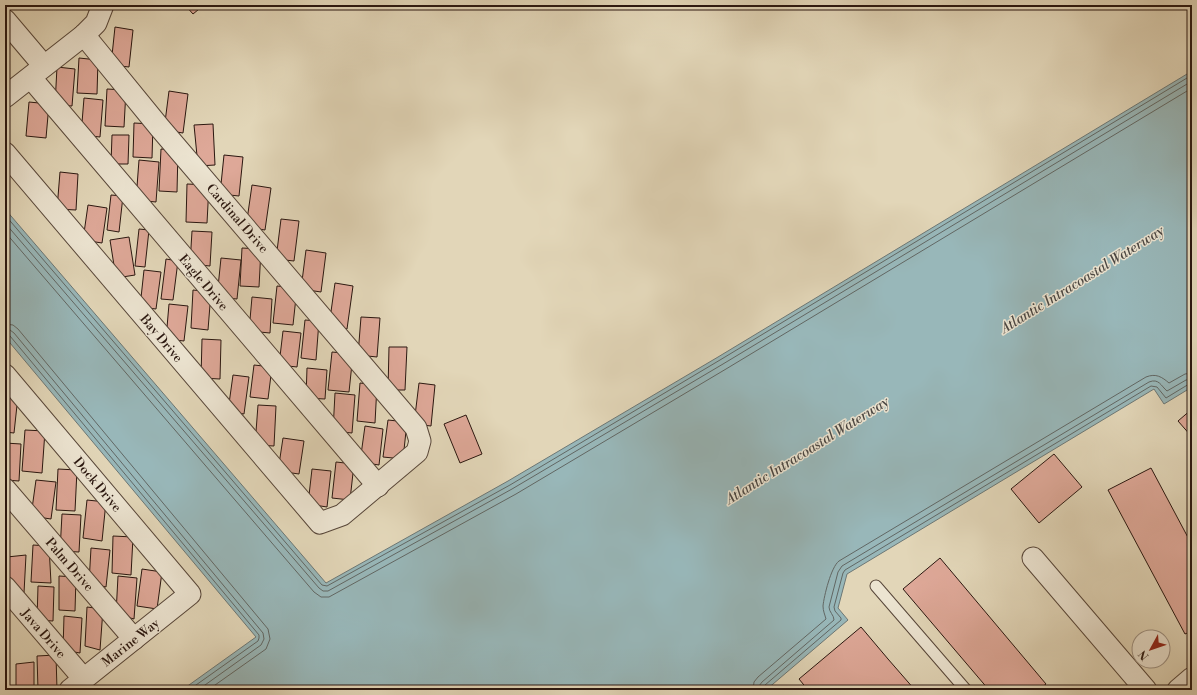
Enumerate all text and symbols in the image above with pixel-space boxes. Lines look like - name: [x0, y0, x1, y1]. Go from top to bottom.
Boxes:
- street label: Cardinal Drive: [203, 181, 272, 257]
- water label: Atlantic Intracoastal Waterway: [996, 222, 1168, 339]
- street label: Eagle Drive: [175, 251, 232, 314]
- street label: Bay Drive: [136, 311, 186, 366]
- water label: Atlantic Intracoastal Waterway: [721, 393, 893, 510]
- street label: Dock Drive: [70, 454, 125, 516]
- street label: Palm Drive: [42, 535, 97, 595]
- street label: Java Drive: [17, 605, 69, 662]
- street label: Marine Way: [99, 615, 163, 670]
- north arrow: [1131, 629, 1171, 669]
- text: N: [1136, 647, 1152, 663]

